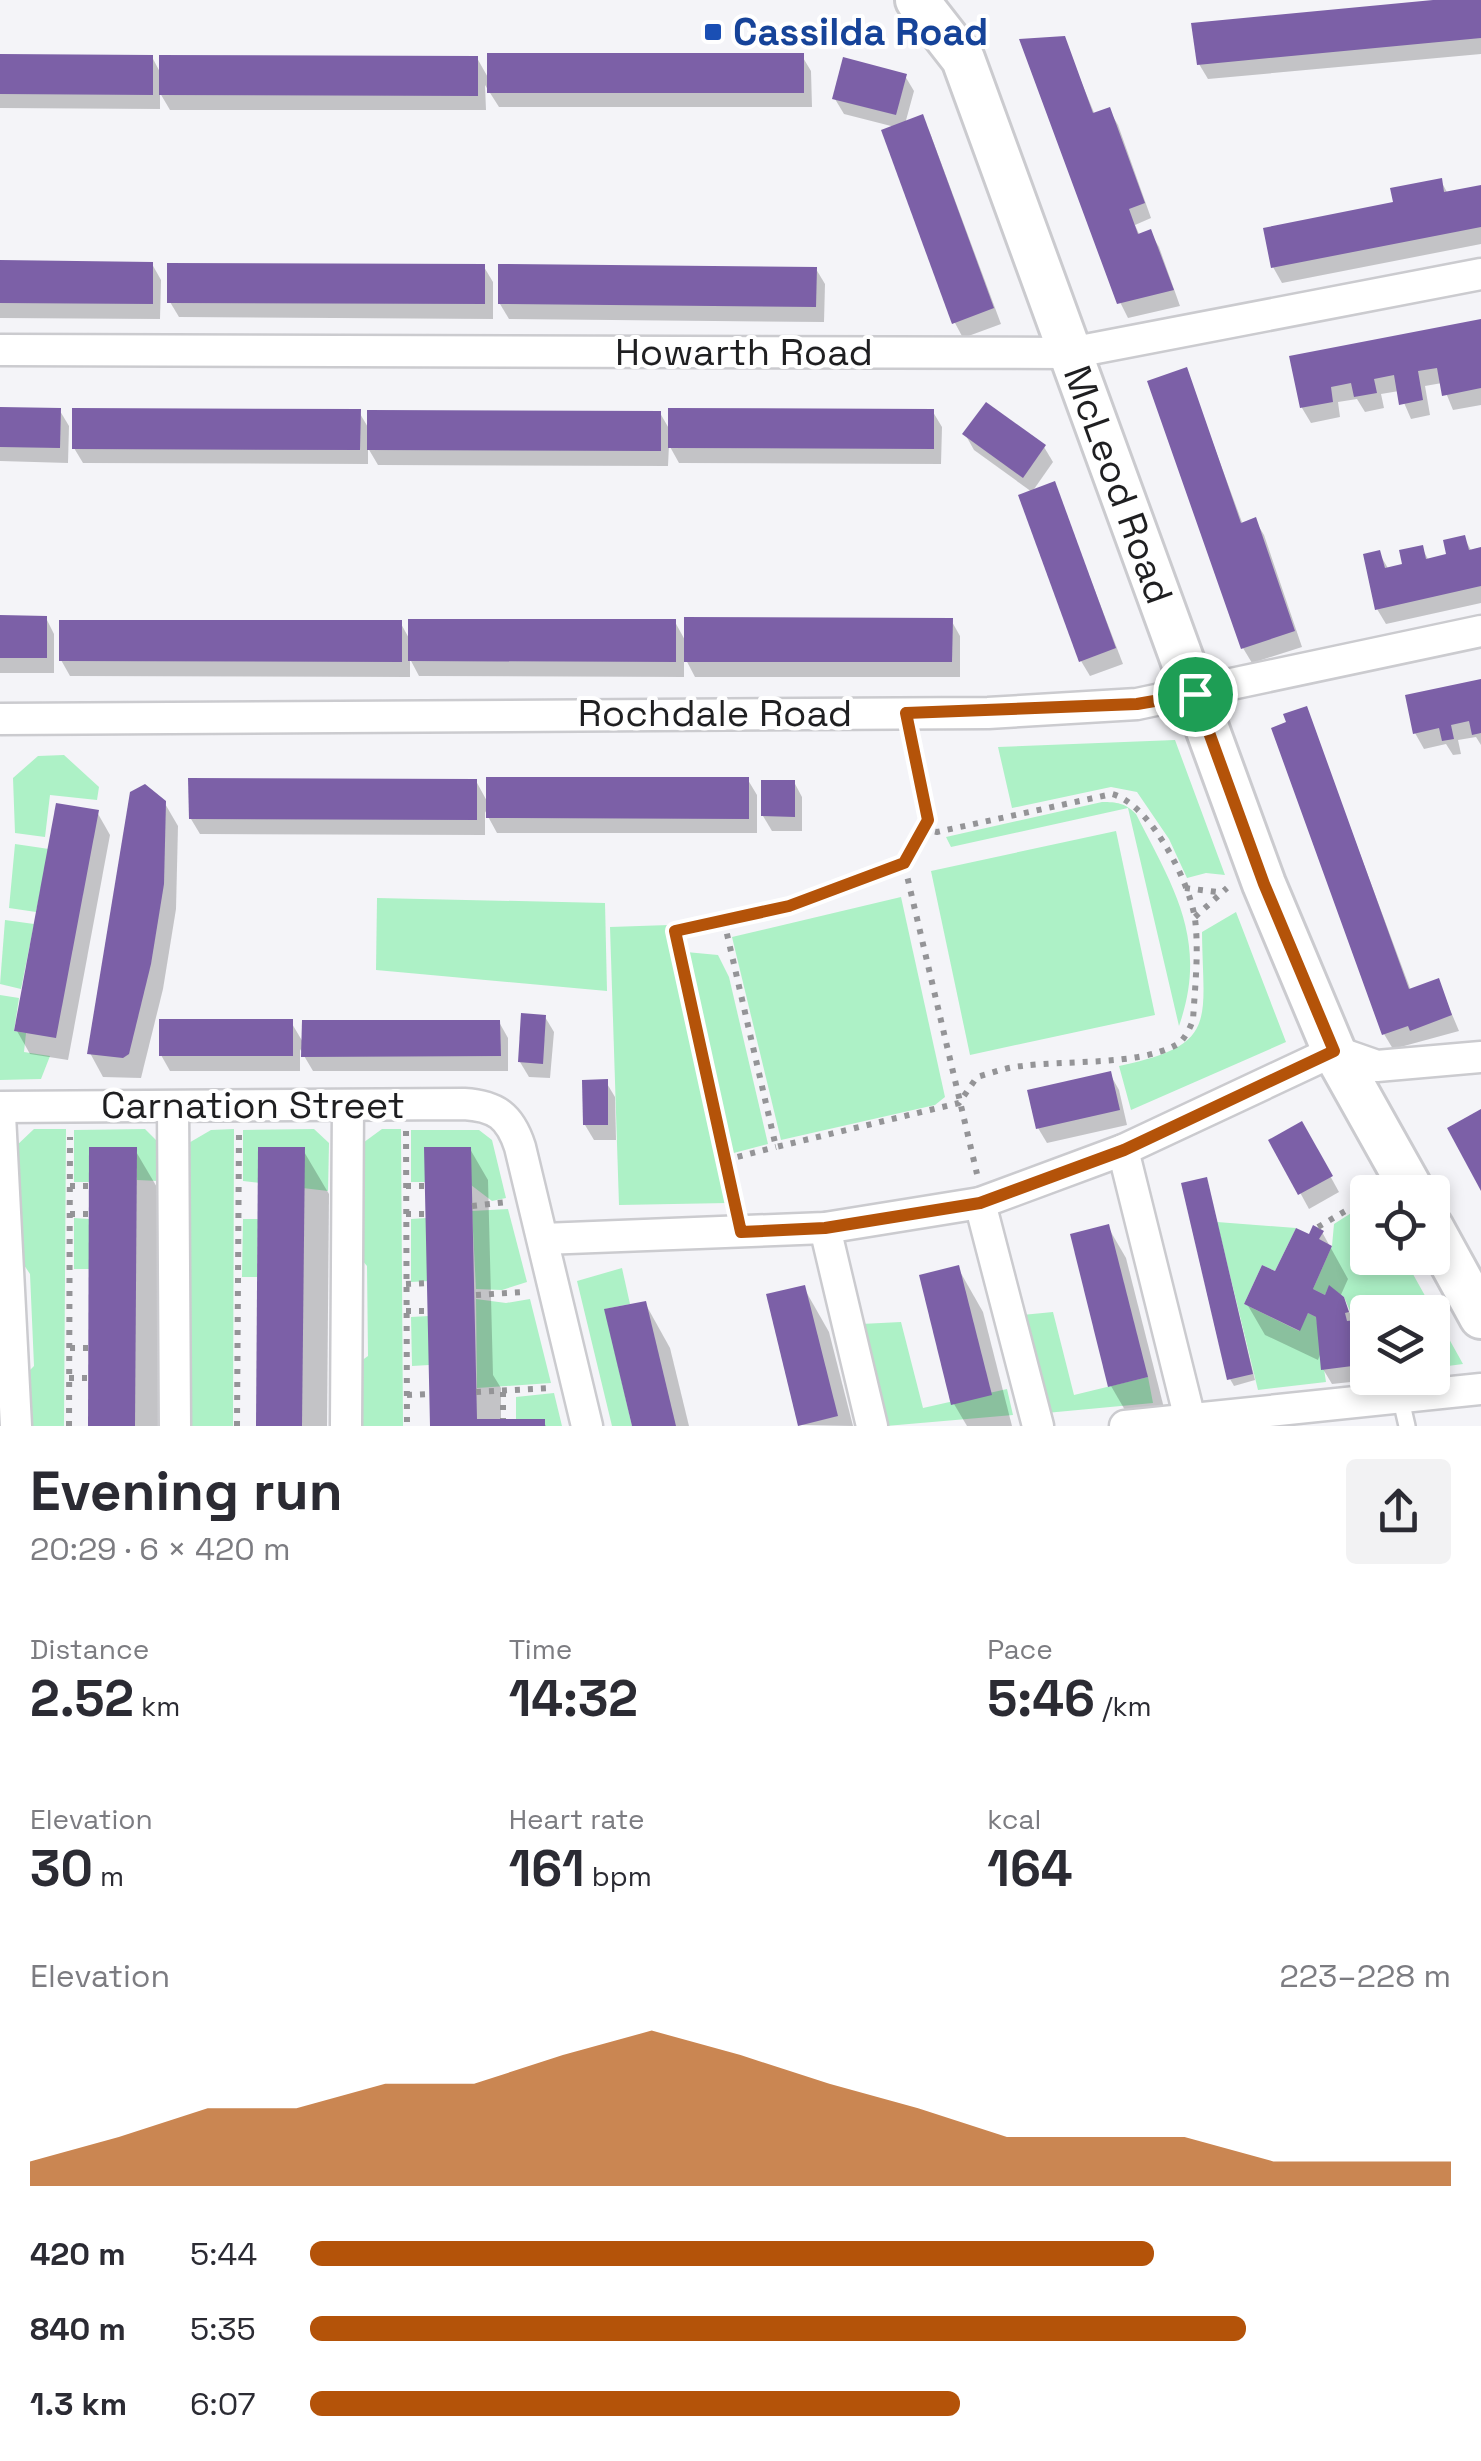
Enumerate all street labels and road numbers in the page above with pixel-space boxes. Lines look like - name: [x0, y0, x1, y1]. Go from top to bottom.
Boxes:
- street label: Howarth Road: [615, 328, 873, 376]
- street label: McLeod Road: [1053, 359, 1184, 610]
- street label: Rochdale Road: [578, 689, 852, 737]
- street label: Carnation Street: [101, 1081, 405, 1129]

